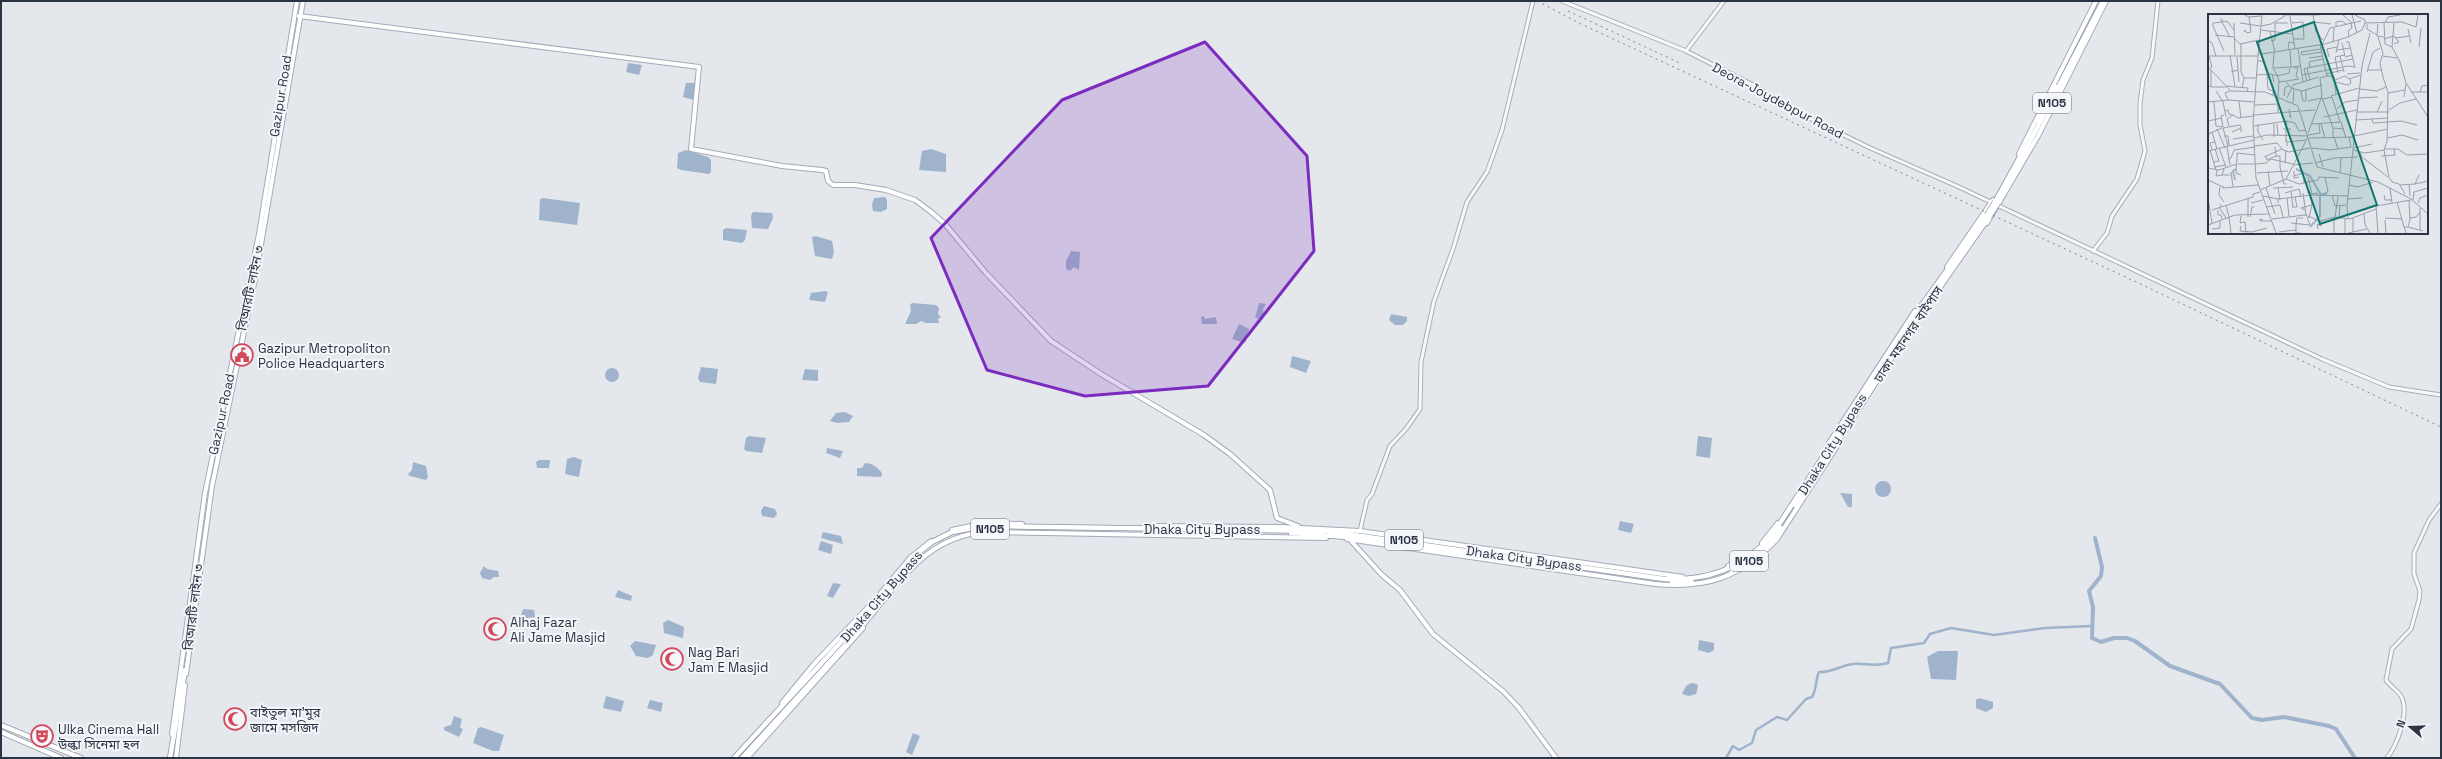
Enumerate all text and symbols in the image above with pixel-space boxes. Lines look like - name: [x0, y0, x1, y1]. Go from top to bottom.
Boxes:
- inset map: [2208, 14, 2428, 234]
- street label: Gazipur Road: [266, 54, 295, 138]
- street label: Deora-Joydebpur Road: [1709, 59, 1846, 142]
- road number: N105: [2033, 93, 2071, 113]
- street label: বিআরটি লাইন ৩: [233, 244, 268, 333]
- street label: ঢাকা মহানগর বাইপাস: [1869, 282, 1947, 387]
- place label: Gazipur Metropoliton Police Headquarters: [258, 340, 390, 372]
- public building icon: Gazipur Metropoliton Police Headquarters: [229, 342, 255, 368]
- street label: Gazipur Road: [205, 372, 238, 456]
- street label: Dhaka City Bypass: [1794, 390, 1871, 498]
- road number: N105: [971, 519, 1009, 539]
- street label: Dhaka City Bypass: [1144, 521, 1260, 538]
- road number: N105: [1385, 530, 1423, 550]
- street label: Dhaka City Bypass: [1465, 542, 1583, 575]
- street label: Dhaka City Bypass: [837, 547, 926, 646]
- road number: N105: [1730, 551, 1768, 571]
- street label: বিআরটি লাইন ৩: [180, 563, 207, 652]
- place label: Alhaj Fazar Ali Jame Masjid: [510, 614, 605, 646]
- mosque icon: Alhaj Fazar Ali Jame Masjid: [482, 616, 508, 642]
- place label: Nag Bari Jam E Masjid: [688, 644, 768, 676]
- mosque icon: Nag Bari Jam E Masjid: [659, 646, 685, 672]
- place label: বাইতুল মা'মুর জামে মসজিদ: [249, 704, 321, 736]
- mosque icon: বাইতুল মা'মুর জামে মসজিদ: [222, 706, 248, 732]
- north arrow: [2390, 707, 2430, 747]
- text: N: [2393, 718, 2408, 730]
- place label: Ulka Cinema Hall উল্কা সিনেমা হল: [57, 721, 159, 753]
- theatre icon: Ulka Cinema Hall উল্কা সিনেমা হল: [29, 723, 55, 749]

